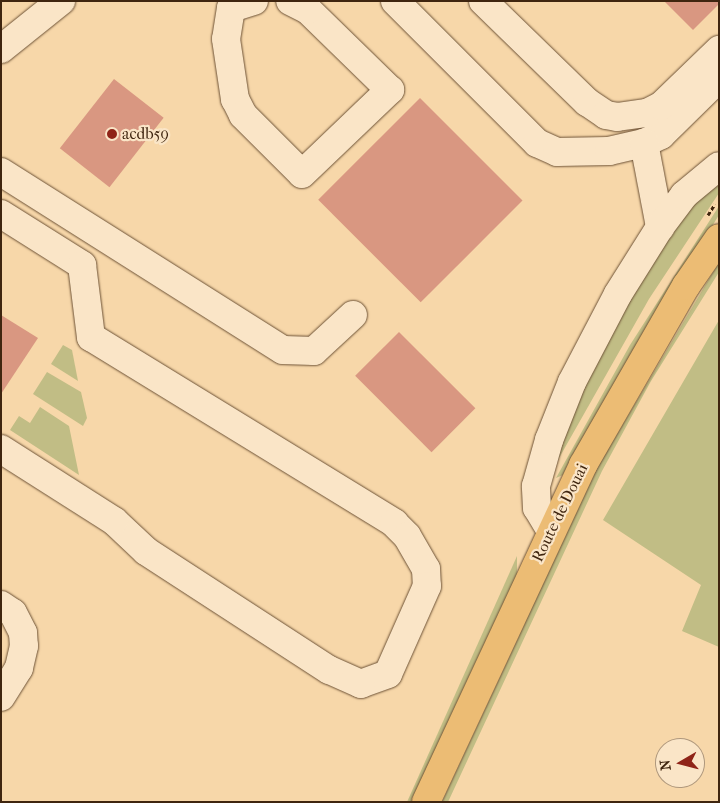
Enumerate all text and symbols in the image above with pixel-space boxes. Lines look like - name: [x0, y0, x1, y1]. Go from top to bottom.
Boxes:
- place label: acdb59: [122, 124, 169, 144]
- marker: acdb59: [106, 128, 118, 140]
- street label: Route de Douai: [528, 461, 592, 565]
- north arrow: [655, 738, 705, 788]
- text: N: [656, 759, 675, 771]

